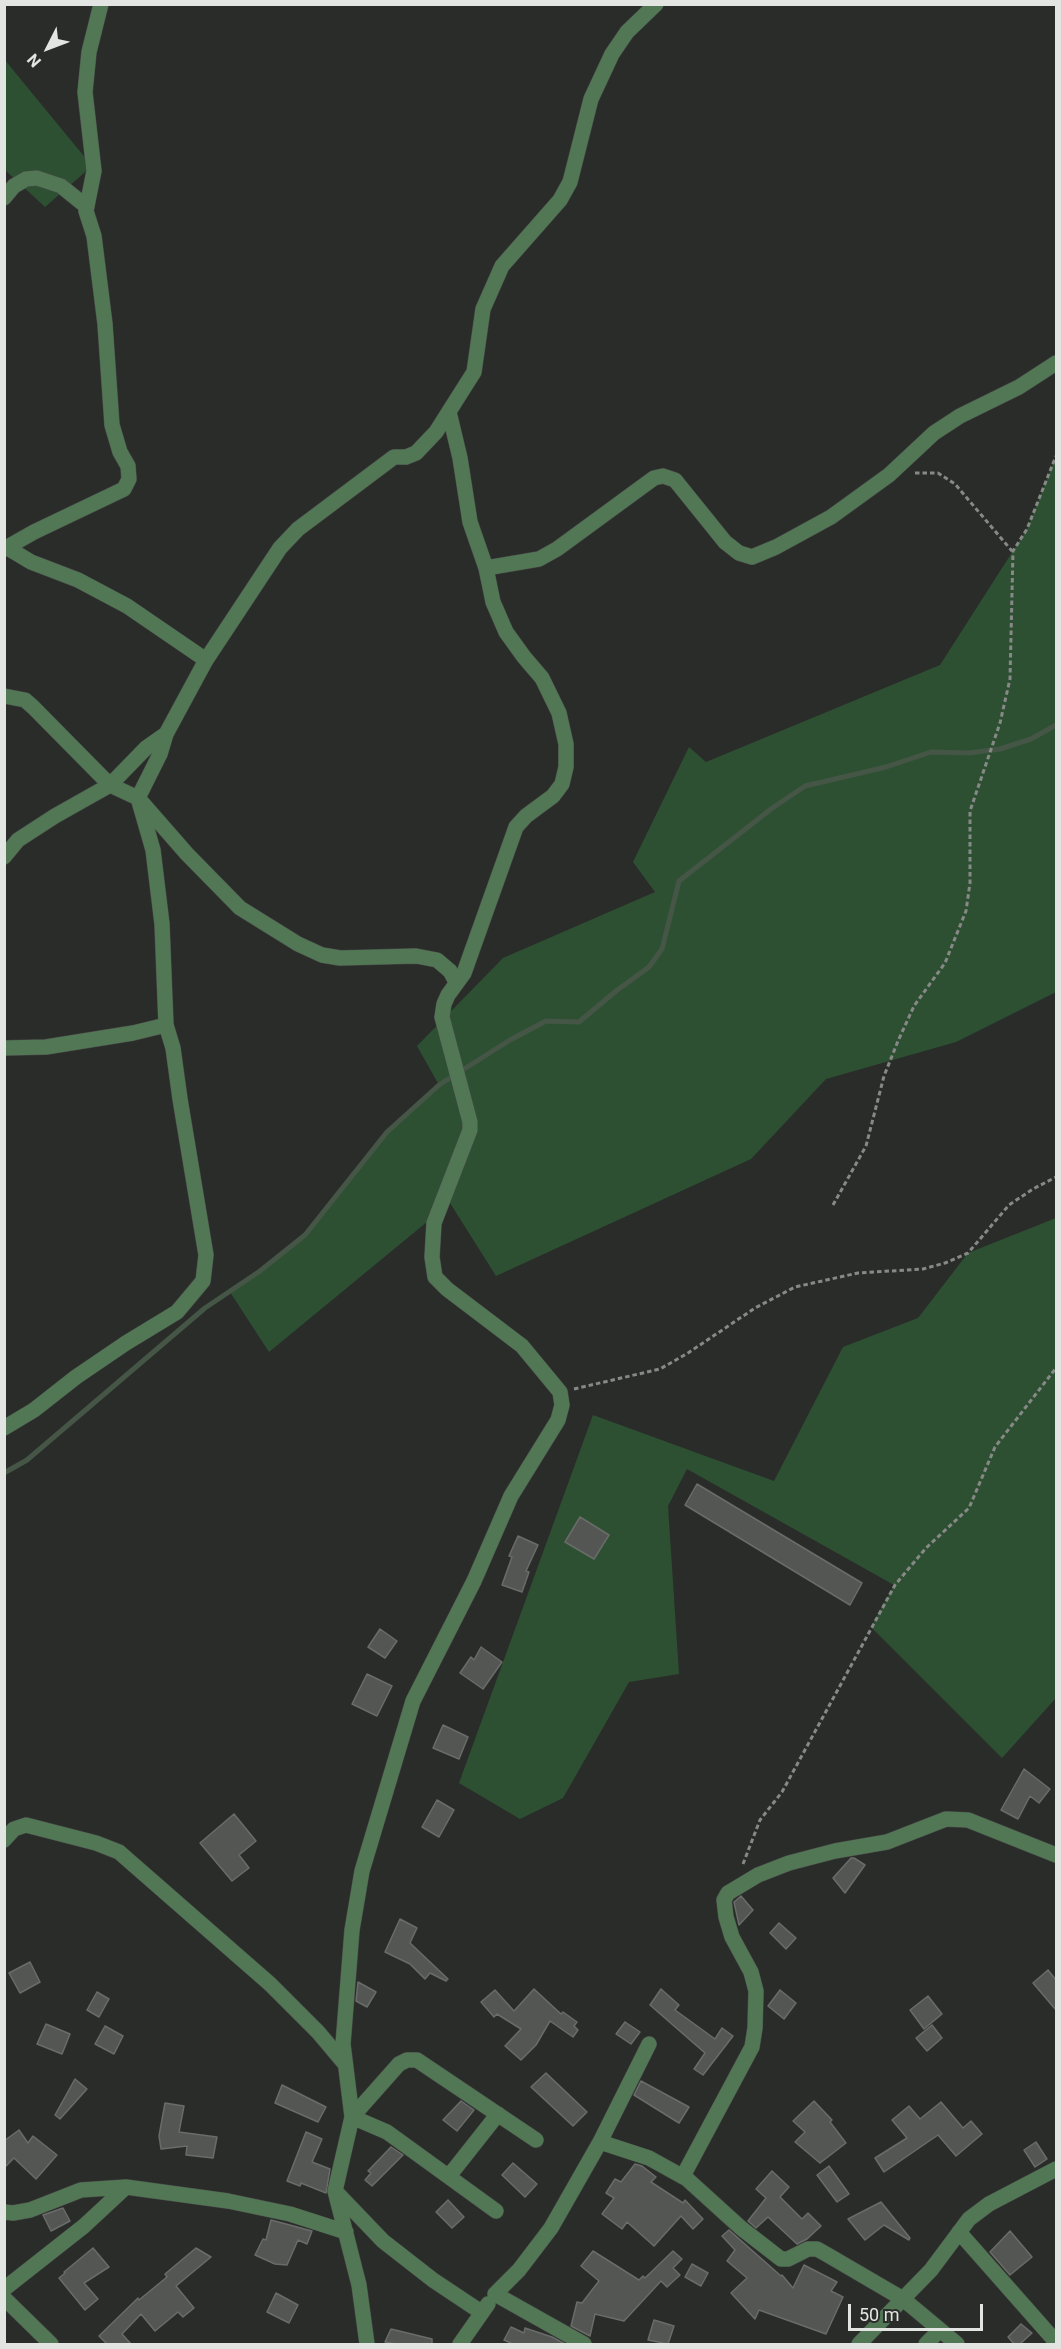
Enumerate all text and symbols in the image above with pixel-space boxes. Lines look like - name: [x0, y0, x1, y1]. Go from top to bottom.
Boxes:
- north arrow: [18, 18, 78, 78]
- text: N: [23, 50, 45, 71]
- scale bar: [851, 2292, 986, 2330]
- text: 50 m: [859, 2304, 899, 2325]

